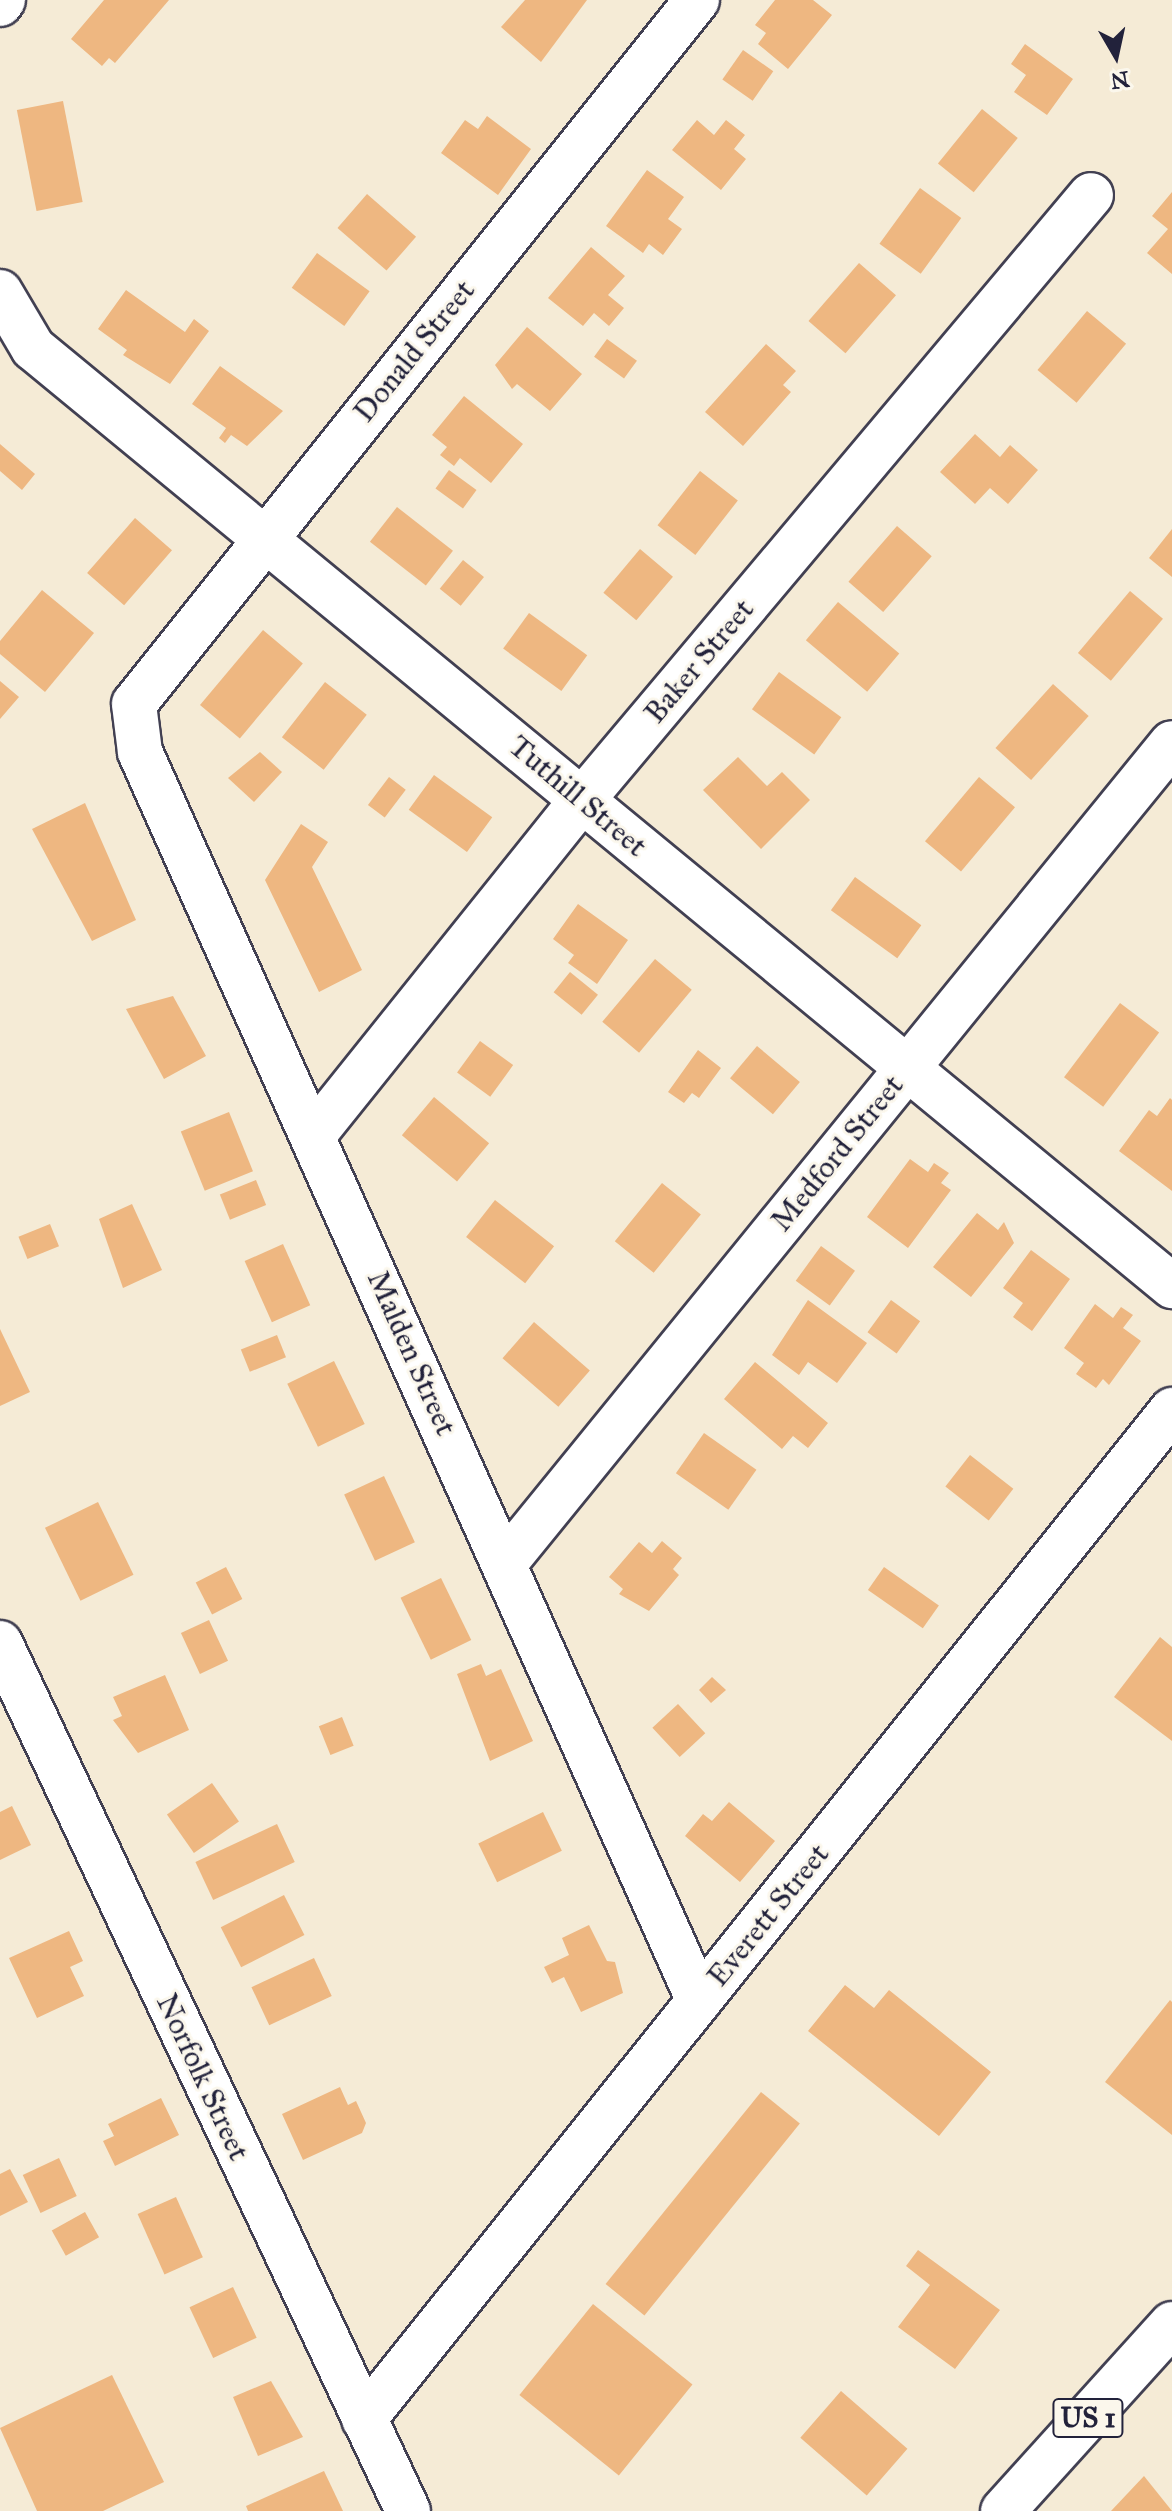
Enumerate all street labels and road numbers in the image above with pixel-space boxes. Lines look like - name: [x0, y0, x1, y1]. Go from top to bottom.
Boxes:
- street label: Donald Street: [346, 273, 482, 429]
- street label: Baker Street: [637, 592, 761, 730]
- street label: Tuthill Street: [502, 728, 654, 864]
- street label: Medford Street: [763, 1068, 911, 1238]
- street label: Malden Street: [360, 1265, 464, 1441]
- street label: Everett Street: [700, 1836, 836, 1994]
- street label: Norfolk Street: [149, 1988, 257, 2166]
- road number: US 1: [1052, 2394, 1124, 2442]

